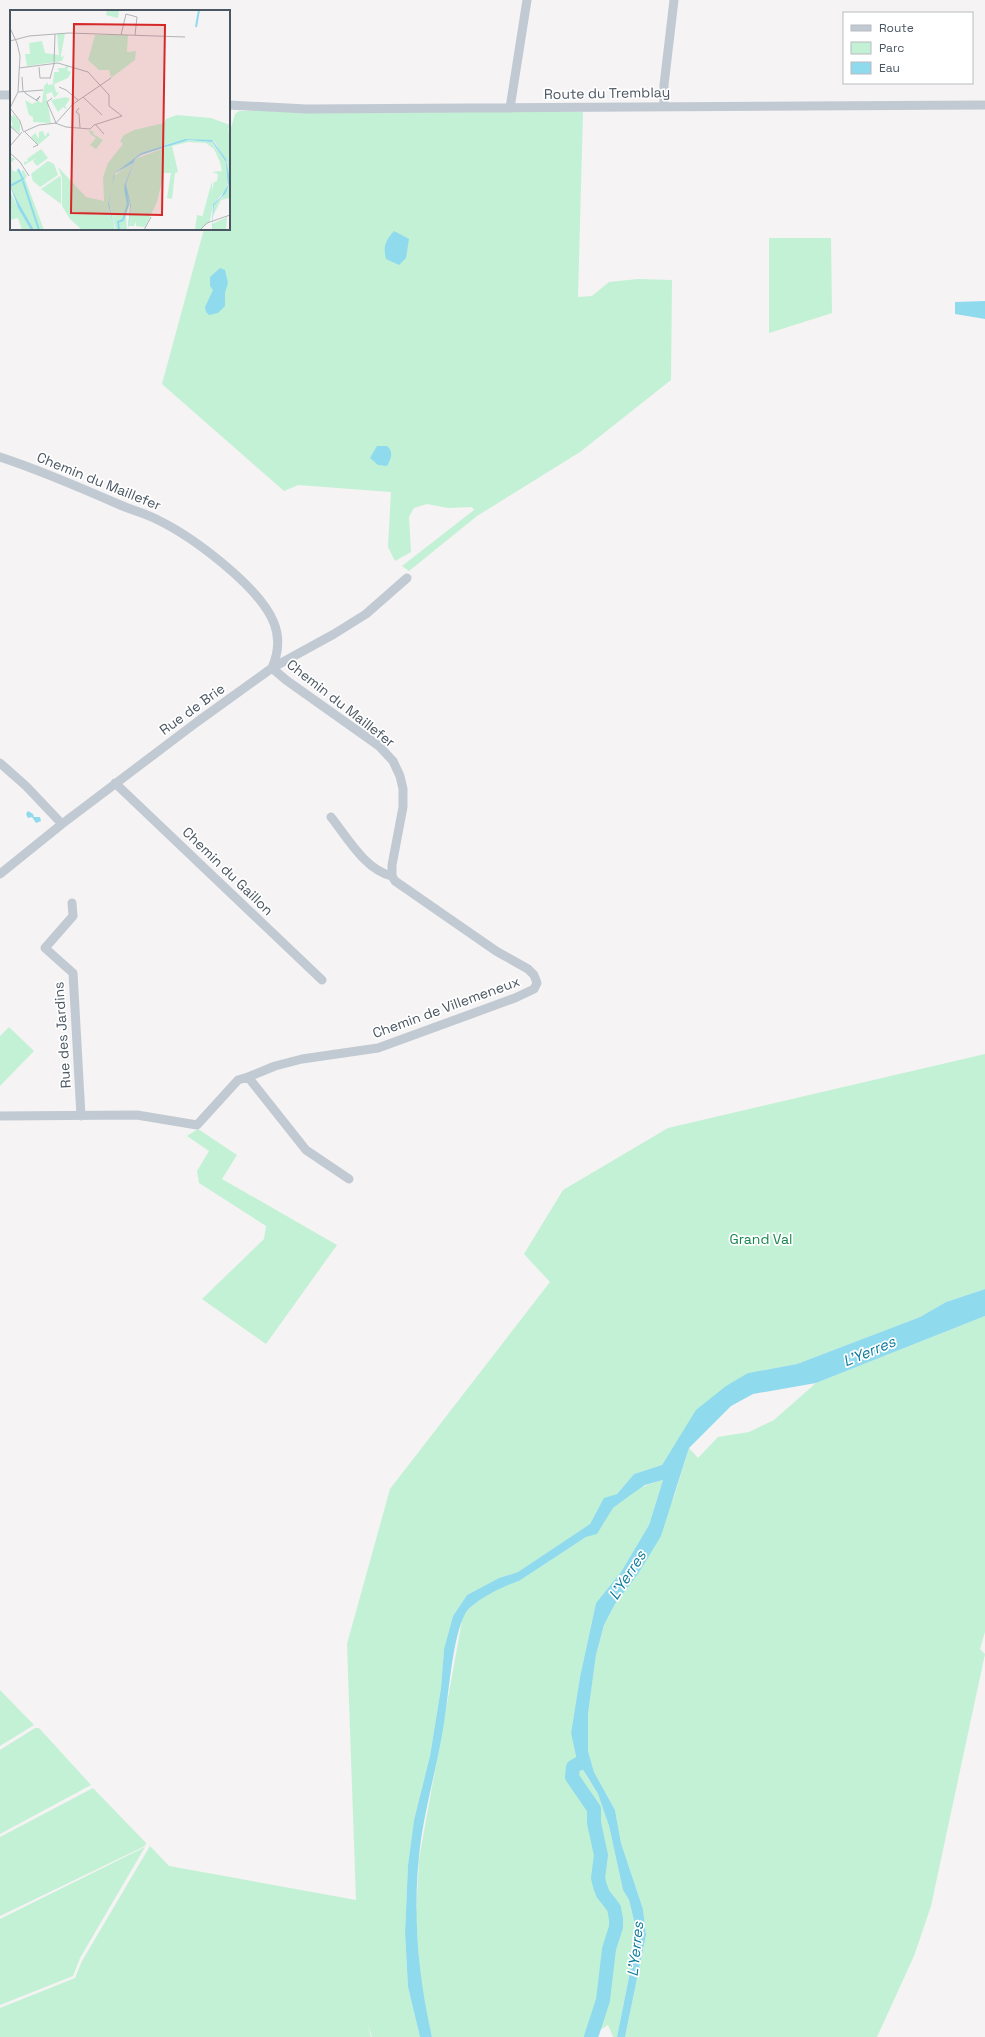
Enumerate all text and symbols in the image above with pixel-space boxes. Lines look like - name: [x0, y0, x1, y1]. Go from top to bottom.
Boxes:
- inset map: [10, 10, 230, 230]
- legend: [843, 12, 973, 84]
- text: Route: [879, 20, 914, 36]
- text: Parc: [879, 40, 904, 56]
- text: Eau: [879, 60, 900, 76]
- street label: Route du Tremblay: [544, 83, 670, 103]
- street label: Chemin du Maillefer: [34, 448, 164, 514]
- street label: Chemin du Maillefer: [283, 655, 399, 751]
- street label: Rue de Brie: [156, 679, 228, 739]
- street label: Chemin du Gaillon: [179, 823, 277, 919]
- street label: Chemin de Villemeneux: [370, 972, 522, 1042]
- street label: Rue des Jardins: [49, 981, 75, 1089]
- park label: Grand Val: [730, 1230, 793, 1248]
- water label: L'Yerres: [840, 1331, 899, 1370]
- water label: L'Yerres: [604, 1546, 651, 1603]
- water label: L'Yerres: [623, 1920, 647, 1977]

